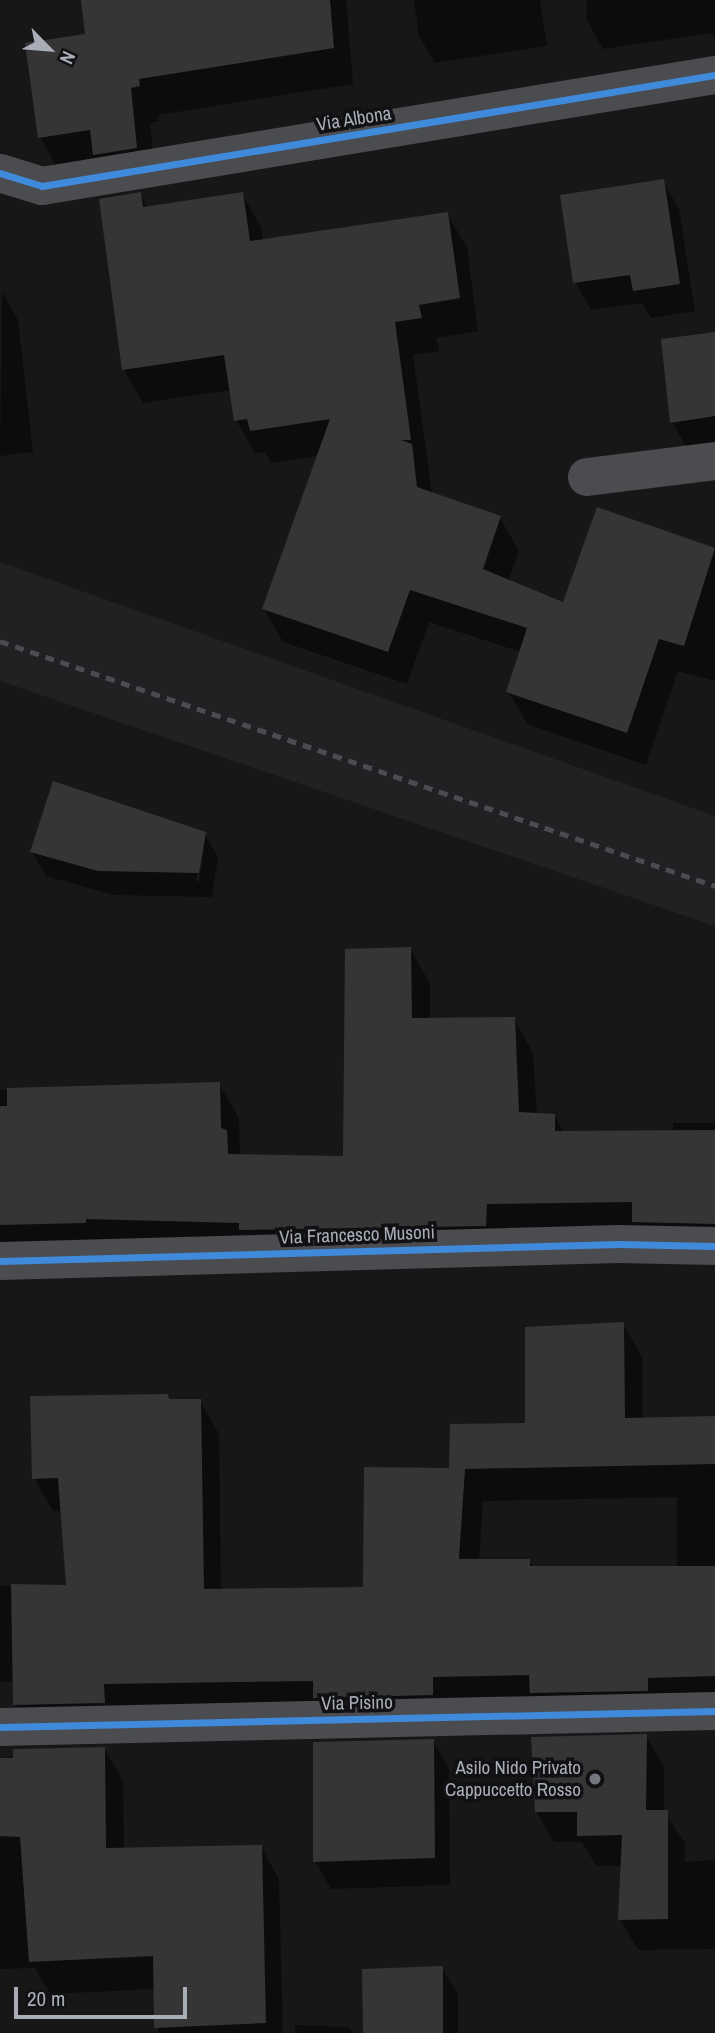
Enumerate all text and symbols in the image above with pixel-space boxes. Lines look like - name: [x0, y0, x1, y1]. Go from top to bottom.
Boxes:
- north arrow: [14, 14, 84, 84]
- text: N: [54, 47, 82, 68]
- street label: Via Albona: [315, 102, 393, 136]
- street label: Via Francesco Musoni: [279, 1221, 435, 1249]
- street label: Via Pisino: [321, 1691, 393, 1715]
- place label: Asilo Nido Privato Cappuccetto Rosso: [445, 1757, 581, 1801]
- marker: Asilo Nido Privato Cappuccetto Rosso: [587, 1771, 603, 1787]
- scale bar: [18, 1974, 191, 2018]
- text: 20 m: [27, 1984, 65, 2013]

